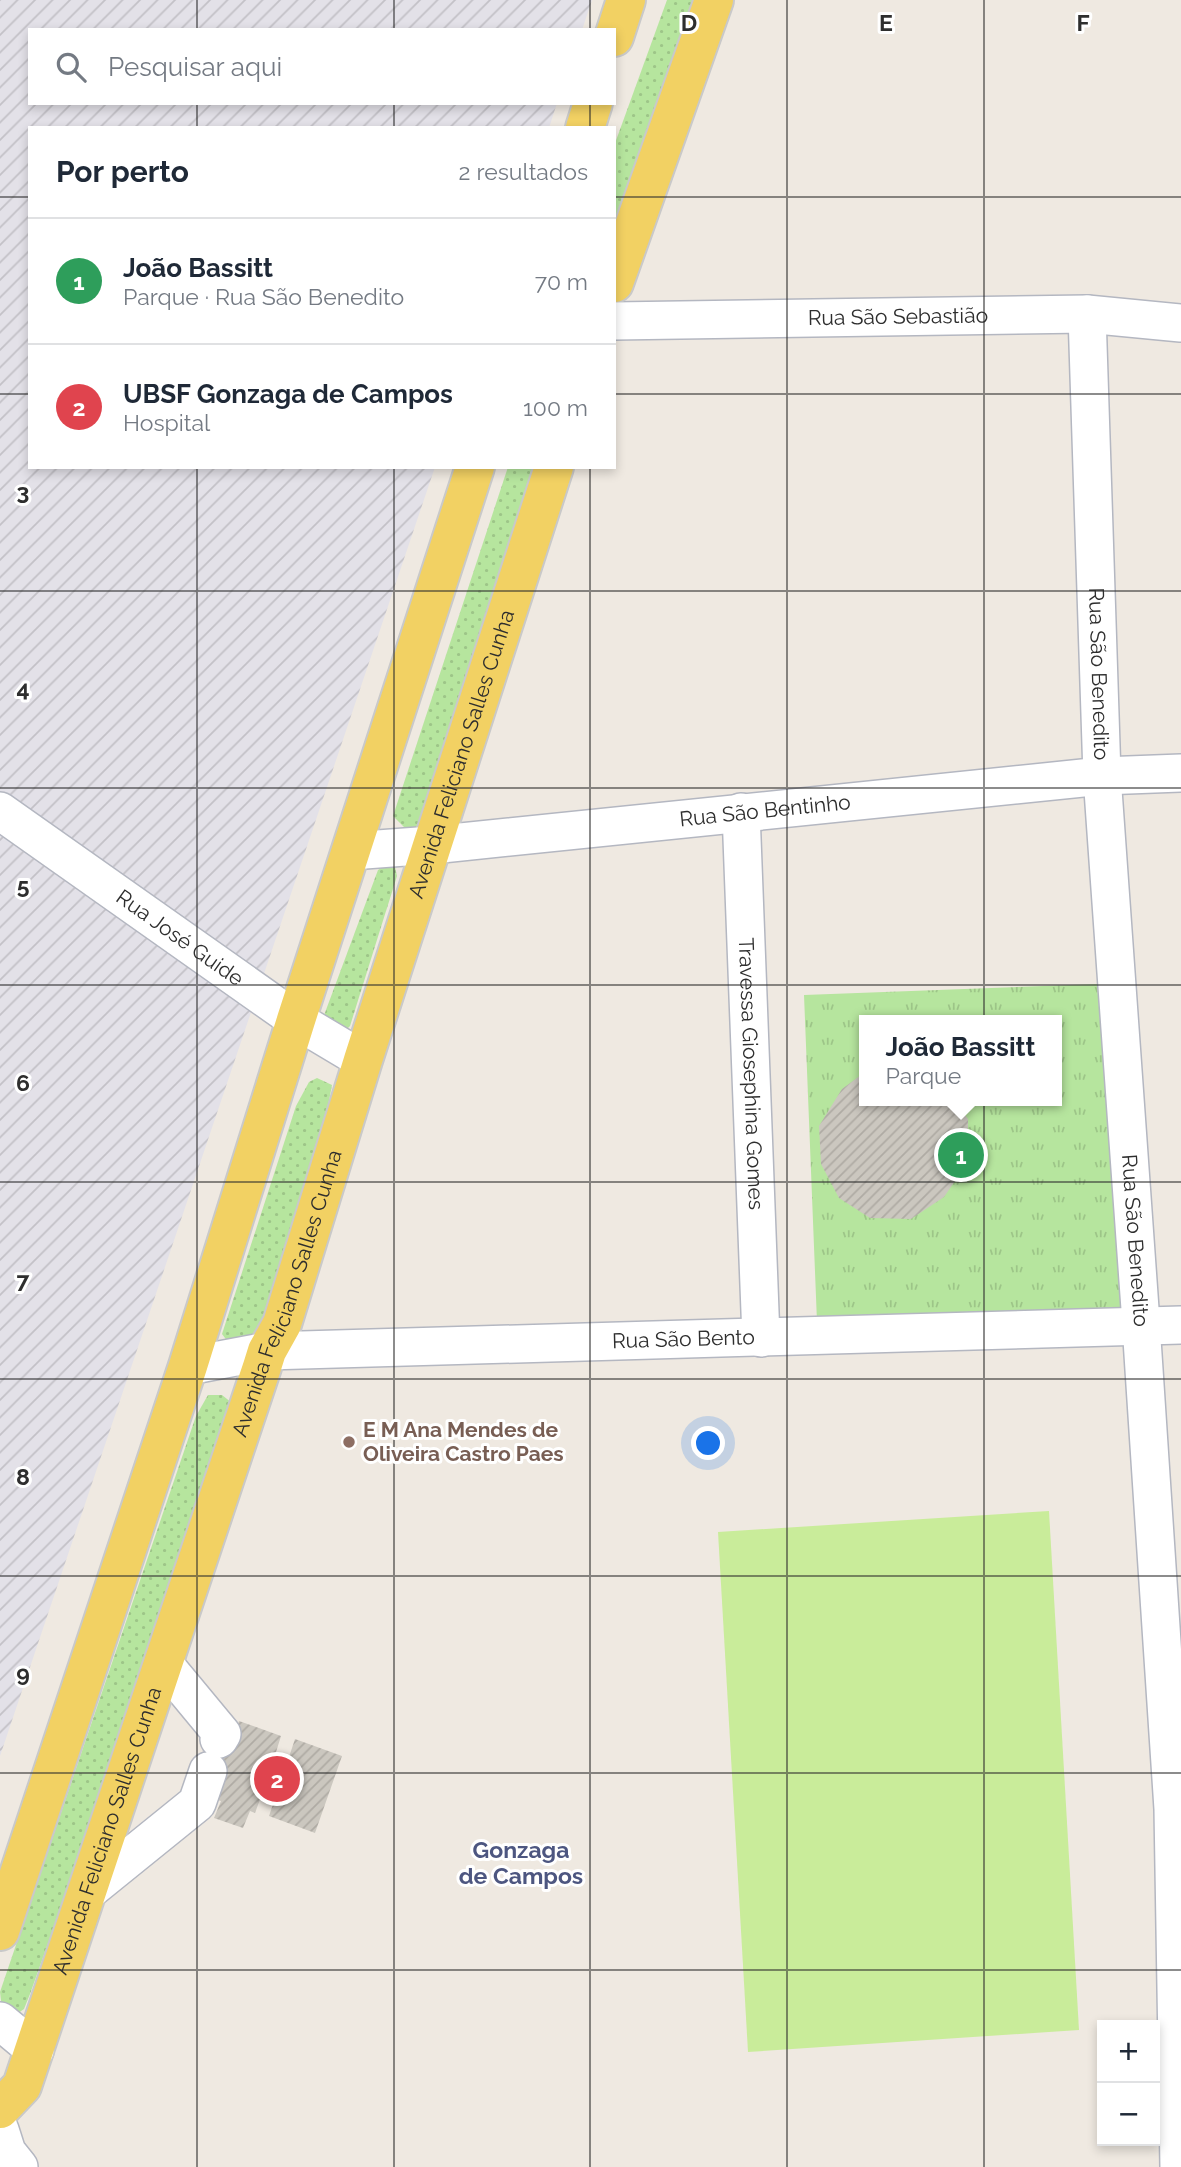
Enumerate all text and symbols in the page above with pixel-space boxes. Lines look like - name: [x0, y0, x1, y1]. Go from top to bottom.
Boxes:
- text: D: [681, 9, 697, 36]
- text: E: [879, 9, 893, 36]
- text: F: [1076, 9, 1090, 36]
- search box: [28, 28, 616, 105]
- icon: search: [52, 48, 90, 86]
- text: Pesquisar aqui: [108, 52, 282, 82]
- text: Por perto: [56, 154, 189, 189]
- text: 2 resultados: [459, 158, 588, 185]
- text: João Bassitt: [123, 253, 273, 283]
- text: 1: [73, 268, 85, 295]
- text: 70 m: [535, 268, 588, 295]
- text: Parque · Rua São Benedito: [123, 283, 404, 310]
- street label: Rua São Sebastião: [808, 302, 988, 330]
- text: UBSF Gonzaga de Campos: [123, 379, 453, 409]
- text: 2: [73, 394, 85, 421]
- text: 100 m: [523, 394, 588, 421]
- text: Hospital: [123, 409, 210, 436]
- text: 3: [17, 478, 29, 505]
- street label: Rua São Benedito: [1084, 587, 1114, 761]
- street label: Avenida Feliciano Salles Cunha: [403, 607, 519, 901]
- text: 4: [16, 675, 30, 702]
- street label: Rua São Bentinho: [678, 789, 852, 831]
- text: 5: [17, 872, 30, 899]
- street label: Rua José Guide: [112, 884, 249, 991]
- street label: Travessa Giosephina Gomes: [734, 937, 769, 1210]
- popup: [859, 1015, 1062, 1106]
- text: João Bassitt: [885, 1032, 1036, 1062]
- text: Parque: [885, 1062, 961, 1089]
- text: 6: [16, 1069, 30, 1096]
- pin: 1: [938, 1129, 984, 1181]
- street label: Avenida Feliciano Salles Cunha: [227, 1147, 347, 1440]
- street label: Rua São Benedito: [1117, 1153, 1154, 1328]
- text: 7: [17, 1266, 30, 1293]
- street label: Rua São Bento: [612, 1324, 755, 1353]
- place label: E M Ana Mendes de Oliveira Castro Paes: [363, 1417, 564, 1466]
- your location: [691, 1426, 725, 1460]
- marker: E M Ana Mendes de Oliveira Castro Paes: [341, 1434, 357, 1450]
- text: 8: [16, 1463, 30, 1490]
- text: 9: [16, 1660, 30, 1687]
- street label: Avenida Feliciano Salles Cunha: [47, 1683, 166, 1978]
- pin: 2: [254, 1753, 300, 1805]
- district label: Gonzaga de Campos: [459, 1836, 583, 1889]
- map controls: [1097, 2020, 1160, 2146]
- button: +: [1097, 2020, 1160, 2083]
- button: −: [1097, 2083, 1160, 2146]

